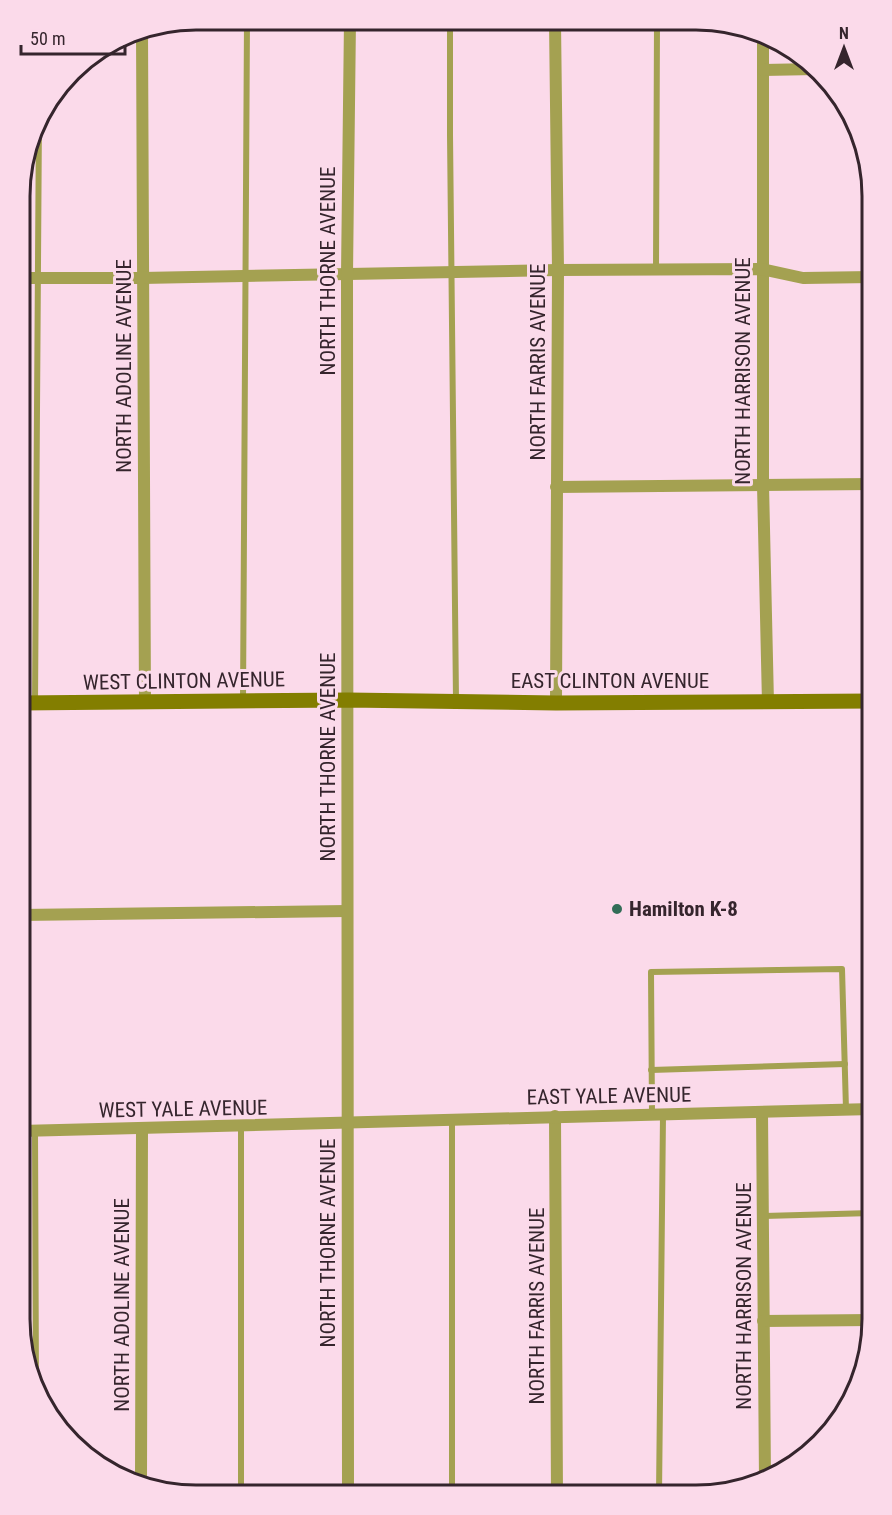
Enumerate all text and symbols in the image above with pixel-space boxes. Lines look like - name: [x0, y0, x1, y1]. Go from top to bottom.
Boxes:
- scale bar: [21, 18, 124, 56]
- north arrow: [814, 18, 874, 78]
- text: N: [839, 24, 849, 43]
- text: 50 m: [30, 28, 65, 49]
- street label: NORTH THORNE AVENUE: [316, 167, 340, 376]
- street label: NORTH HARRISON AVENUE: [731, 257, 755, 485]
- street label: NORTH ADOLINE AVENUE: [112, 259, 136, 473]
- street label: NORTH FARRIS AVENUE: [526, 263, 550, 461]
- street label: NORTH THORNE AVENUE: [316, 653, 340, 862]
- street label: WEST CLINTON AVENUE: [83, 667, 285, 695]
- street label: EAST CLINTON AVENUE: [511, 669, 709, 693]
- place label: Hamilton K-8: [629, 897, 738, 921]
- marker: Hamilton K-8: [610, 902, 624, 916]
- street label: EAST YALE AVENUE: [526, 1083, 692, 1109]
- street label: WEST YALE AVENUE: [98, 1096, 268, 1122]
- street label: NORTH THORNE AVENUE: [316, 1139, 340, 1348]
- street label: NORTH HARRISON AVENUE: [732, 1182, 756, 1410]
- street label: NORTH ADOLINE AVENUE: [110, 1198, 134, 1412]
- street label: NORTH FARRIS AVENUE: [525, 1207, 549, 1405]

